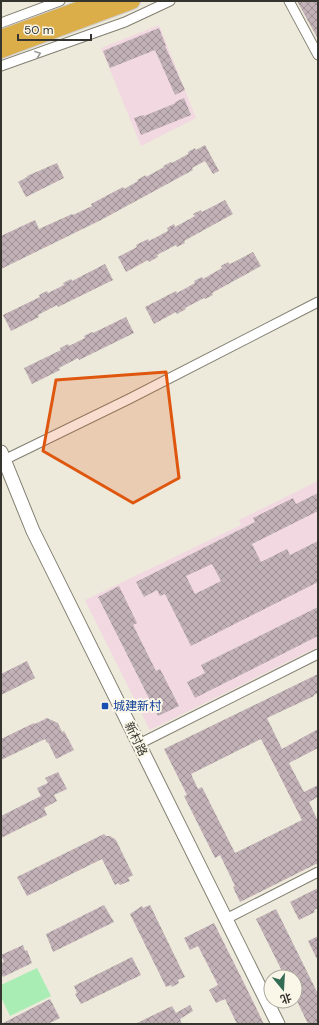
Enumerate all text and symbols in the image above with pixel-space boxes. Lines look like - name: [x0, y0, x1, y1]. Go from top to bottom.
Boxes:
- scale bar: [18, 16, 91, 42]
- text: 50 m: [24, 22, 53, 38]
- one-way arrow: [34, 50, 41, 58]
- place label: 城建新村: [113, 698, 162, 714]
- marker: 城建新村: [100, 701, 110, 711]
- street label: 新村路: [121, 719, 151, 759]
- north arrow: [263, 969, 303, 1009]
- text: 北: [279, 990, 293, 1007]

